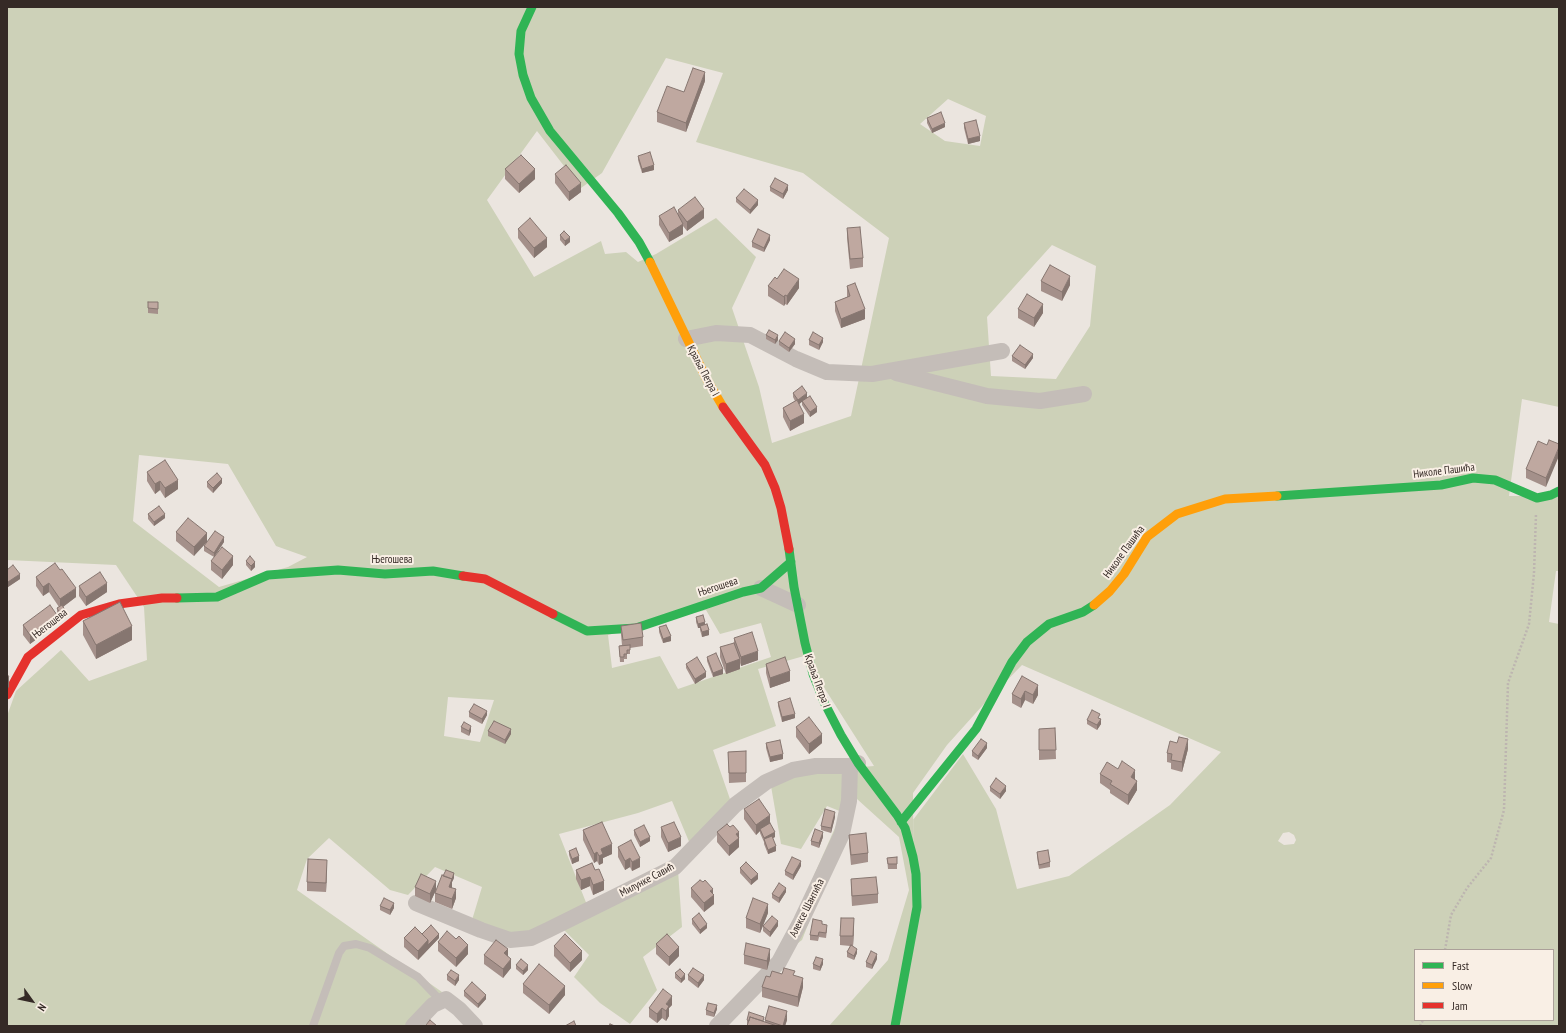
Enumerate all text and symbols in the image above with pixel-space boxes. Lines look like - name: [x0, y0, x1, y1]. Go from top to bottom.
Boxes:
- street label: Краља Петра I: [684, 343, 722, 399]
- street label: Николе Пашића: [1413, 461, 1475, 481]
- street label: Николе Пашића: [1100, 523, 1148, 581]
- street label: Његошева: [372, 553, 412, 567]
- street label: Његошева: [697, 574, 739, 600]
- street label: Његошева: [30, 606, 70, 642]
- street label: Краља Петра I: [801, 653, 833, 709]
- street label: Милунке Савић: [617, 860, 677, 900]
- street label: Алексе Шантића: [787, 877, 827, 939]
- legend: [1414, 949, 1554, 1021]
- text: Fast: [1452, 958, 1469, 973]
- text: Slow: [1452, 978, 1472, 993]
- north arrow: [12, 981, 52, 1021]
- text: Jam: [1452, 998, 1468, 1013]
- text: N: [35, 1001, 50, 1014]

